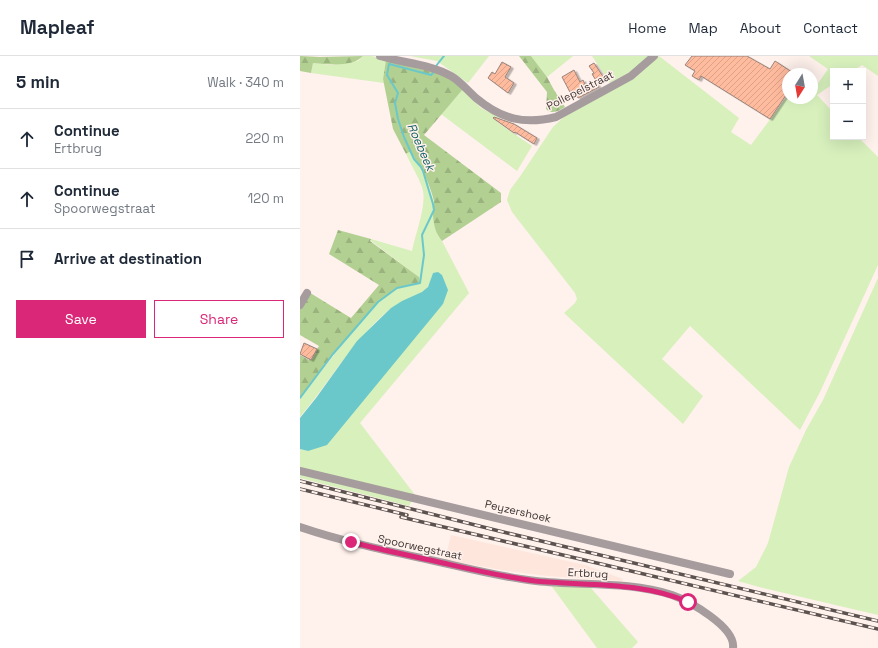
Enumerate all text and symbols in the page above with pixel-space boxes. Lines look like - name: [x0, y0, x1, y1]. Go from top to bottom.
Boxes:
- text: Mapleaf: [20, 15, 94, 40]
- text: Home: [628, 19, 666, 37]
- text: Map: [688, 19, 718, 37]
- text: About: [740, 19, 781, 37]
- text: Contact: [803, 19, 858, 37]
- street label: Pollepelstraat: [544, 67, 616, 113]
- north arrow: [782, 68, 818, 104]
- map controls: [830, 68, 866, 140]
- button: +: [830, 68, 866, 104]
- text: 5 min: [16, 71, 60, 93]
- text: Walk · 340 m: [207, 74, 284, 91]
- button: −: [830, 104, 866, 140]
- text: Continue: [54, 121, 120, 140]
- water label: Roebeek: [403, 121, 439, 175]
- icon: ahead: [16, 128, 38, 150]
- text: 220 m: [245, 130, 284, 147]
- text: Ertbrug: [54, 140, 102, 157]
- text: Continue: [54, 181, 120, 200]
- icon: ahead: [16, 188, 38, 210]
- text: 120 m: [248, 190, 284, 207]
- text: Spoorwegstraat: [54, 200, 156, 217]
- icon: arrive: [16, 248, 38, 270]
- text: Arrive at destination: [54, 249, 202, 268]
- button: Save: [16, 300, 146, 338]
- button: Share: [154, 300, 284, 338]
- street label: Peyzershoek: [484, 497, 553, 525]
- street label: Spoorwegstraat: [377, 531, 463, 563]
- route end: [342, 533, 360, 551]
- street label: Ertbrug: [567, 565, 609, 581]
- route start: [679, 593, 697, 611]

